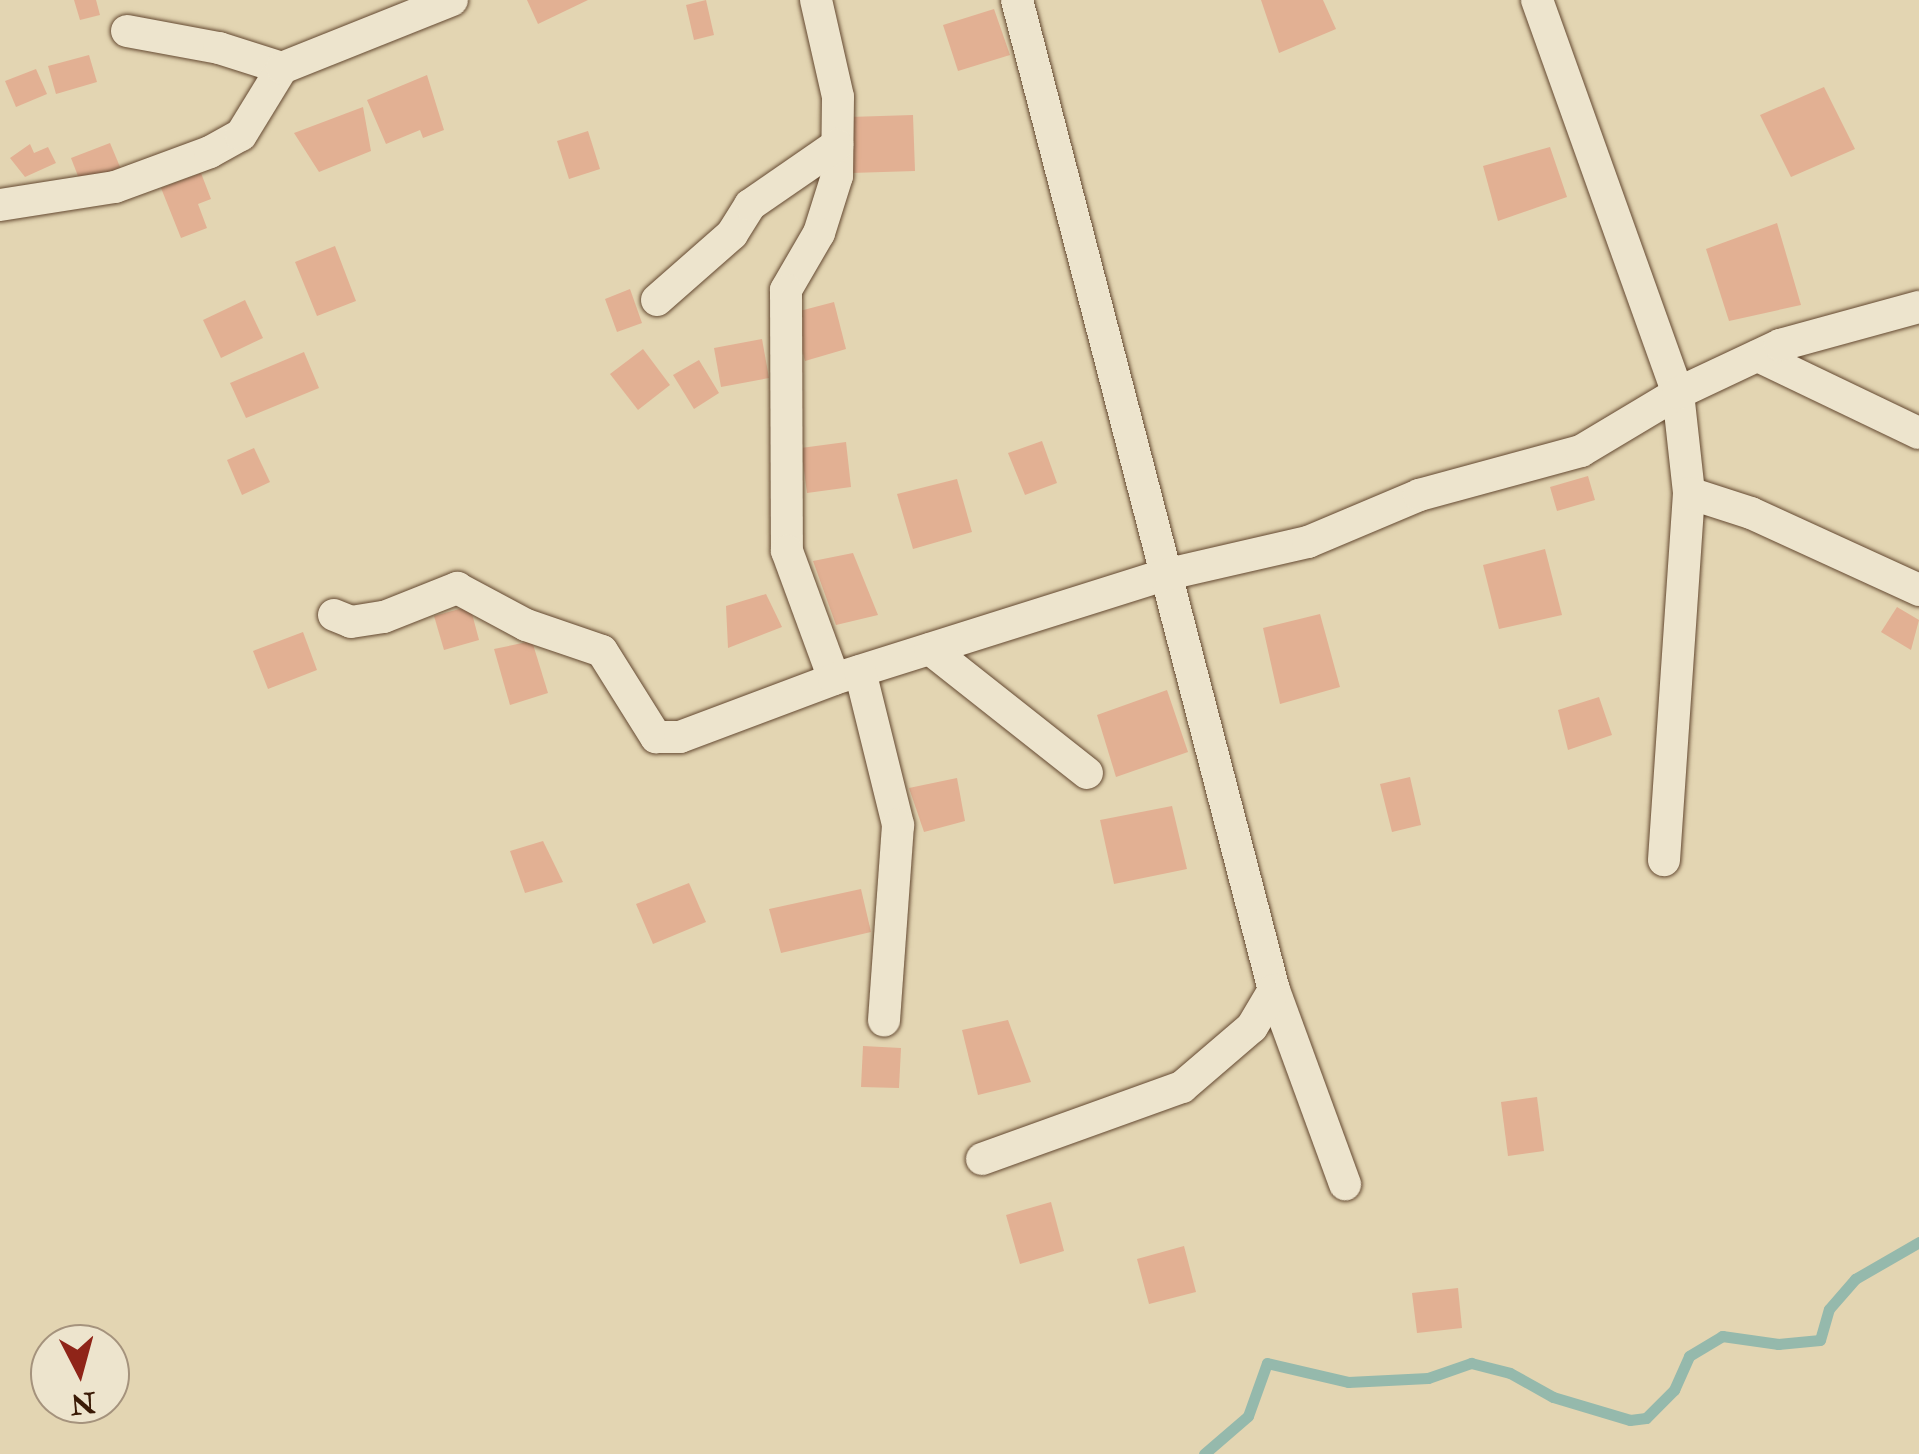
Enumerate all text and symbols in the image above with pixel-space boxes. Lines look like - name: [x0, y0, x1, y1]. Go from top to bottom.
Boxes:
- north arrow: [30, 1324, 130, 1424]
- text: N: [69, 1384, 97, 1421]

